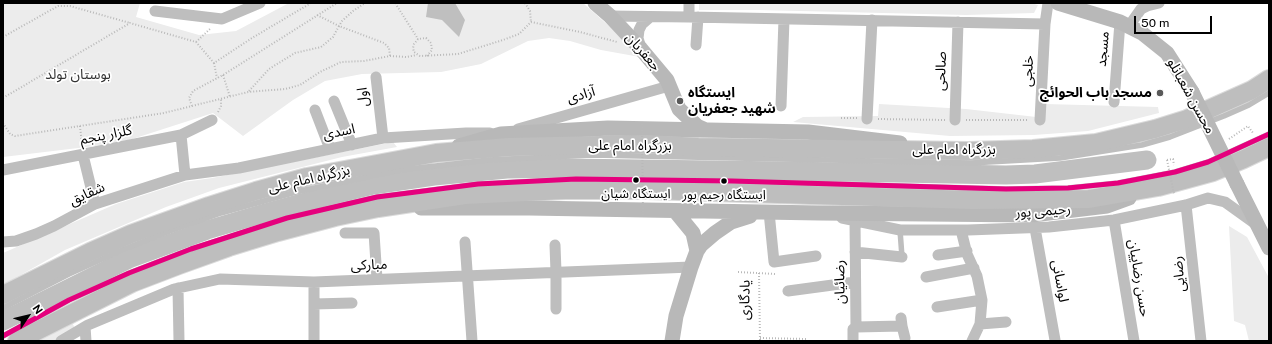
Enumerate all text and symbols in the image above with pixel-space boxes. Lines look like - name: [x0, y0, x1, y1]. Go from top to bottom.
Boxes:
- scale bar: [1136, 8, 1214, 34]
- text: 50 m: [1141, 16, 1169, 30]
- street label: جعفریان: [622, 29, 664, 75]
- street label: مسجد: [1093, 31, 1113, 67]
- street label: صالحی: [932, 51, 950, 91]
- street label: خلجی: [1019, 55, 1037, 87]
- street label: محسن شعبانلو: [1163, 55, 1219, 137]
- park label: بوستان تولد: [45, 67, 111, 83]
- street label: آزادی: [565, 83, 597, 107]
- place label: ایستگاه شهید جعفریان: [688, 85, 776, 118]
- place label: مسجد باب الحوائج: [1040, 85, 1152, 101]
- street label: اول: [354, 87, 372, 107]
- marker: مسجد باب الحوائج: [1155, 88, 1165, 98]
- marker: ایستگاه شهید جعفریان: [675, 96, 685, 106]
- street label: اسدی: [321, 120, 357, 144]
- street label: گلزار پنجم: [78, 122, 134, 148]
- street label: بزرگراه امام علی: [588, 138, 672, 154]
- street label: بزرگراه امام علی: [912, 142, 996, 158]
- street label: بزرگراه امام علی: [266, 161, 352, 197]
- marker: ایستگاه شیان: [631, 175, 641, 185]
- marker: ایستگاه رحیم پور: [719, 176, 729, 186]
- street label: شقایق: [66, 179, 108, 209]
- place label: ایستگاه شیان: [601, 186, 671, 202]
- place label: ایستگاه رحیم پور: [682, 187, 766, 203]
- street label: رحیمی پور: [1015, 201, 1071, 221]
- street label: حسن رضاییان: [1125, 238, 1153, 318]
- street label: رضایی: [1169, 255, 1189, 293]
- street label: مبارکی: [350, 256, 388, 274]
- street label: لواسانی: [1048, 259, 1072, 303]
- street label: رضائیان: [831, 260, 849, 304]
- street label: یادگاری: [736, 280, 754, 320]
- north arrow: [8, 296, 48, 336]
- text: N: [30, 302, 45, 316]

